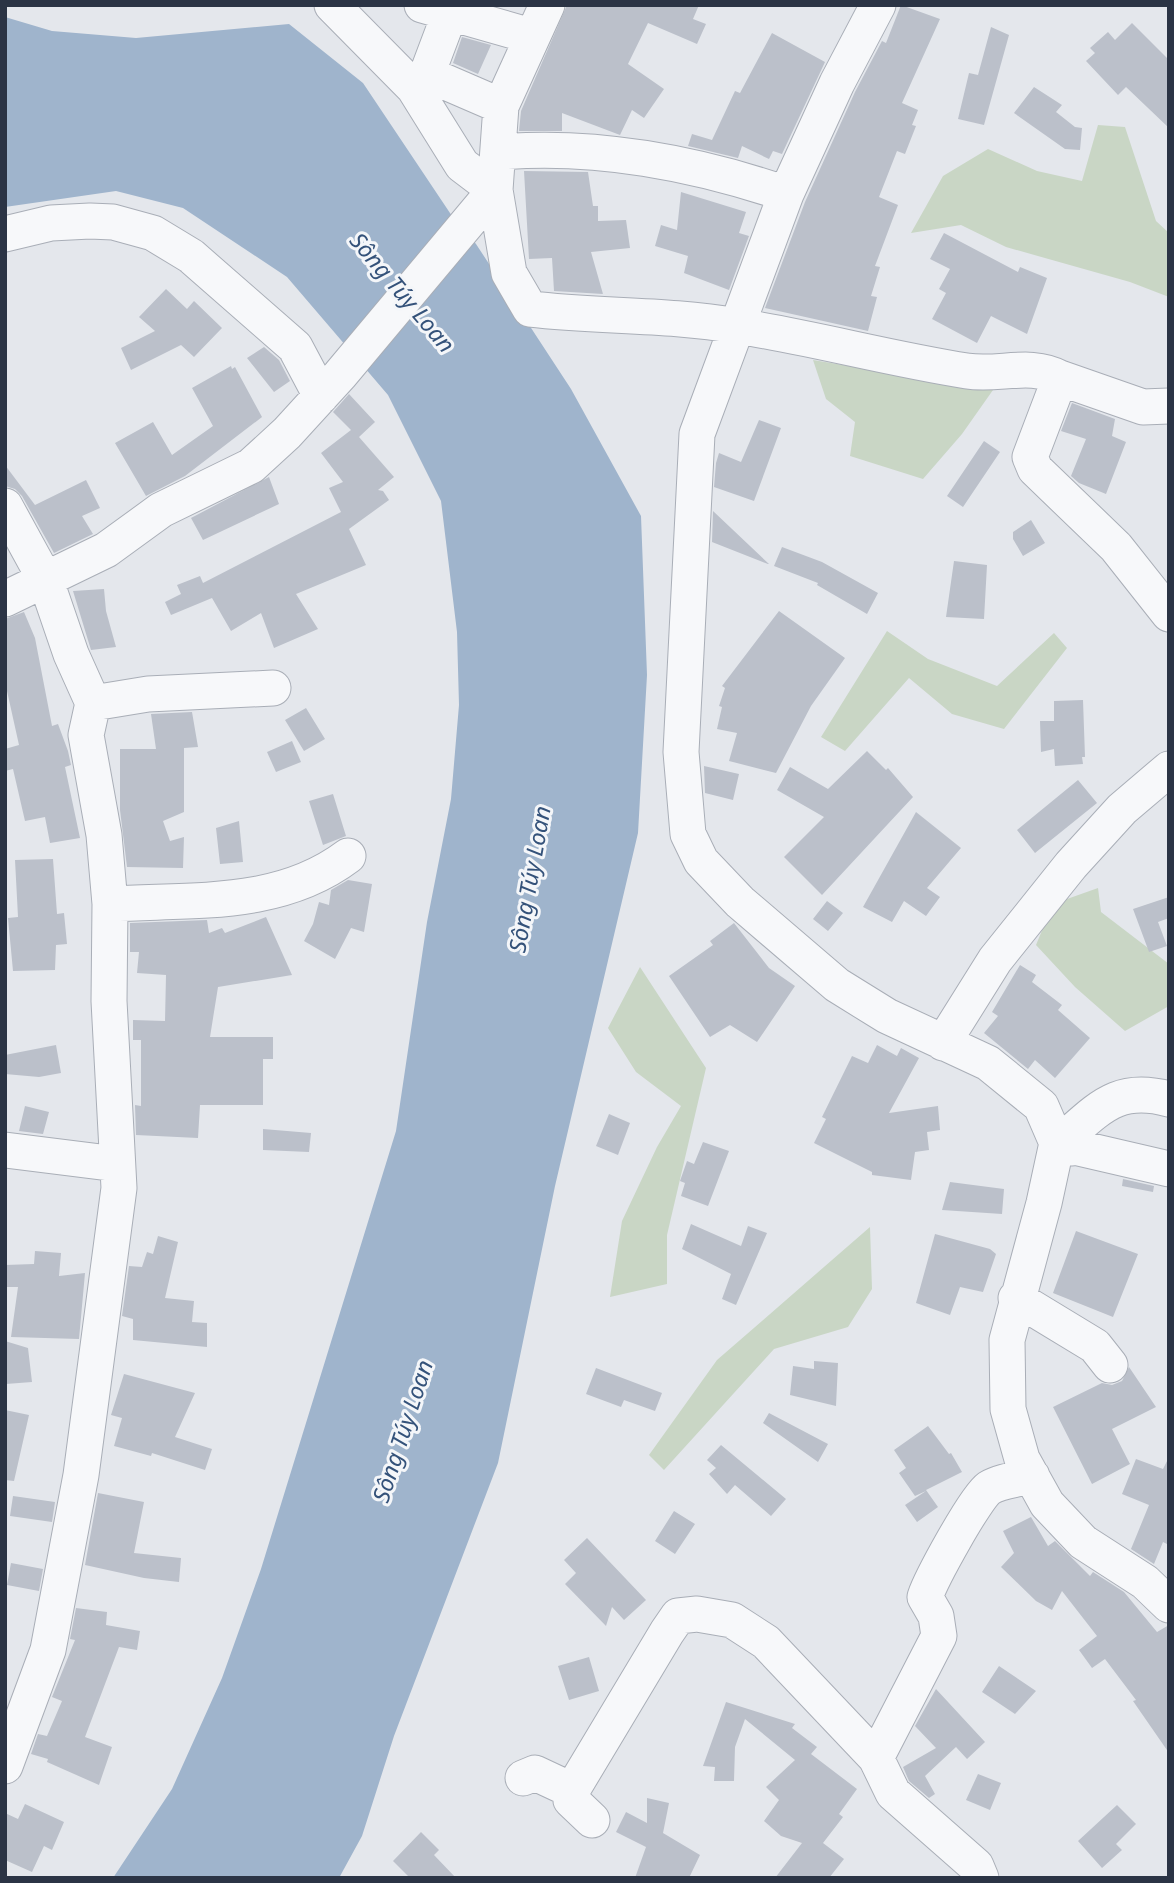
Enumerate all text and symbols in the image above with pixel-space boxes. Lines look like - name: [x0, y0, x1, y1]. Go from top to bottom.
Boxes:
- water label: Sông Túy Loan: [343, 225, 463, 359]
- water label: Sông Túy Loan: [500, 803, 558, 955]
- water label: Sông Túy Loan: [364, 1356, 440, 1506]

